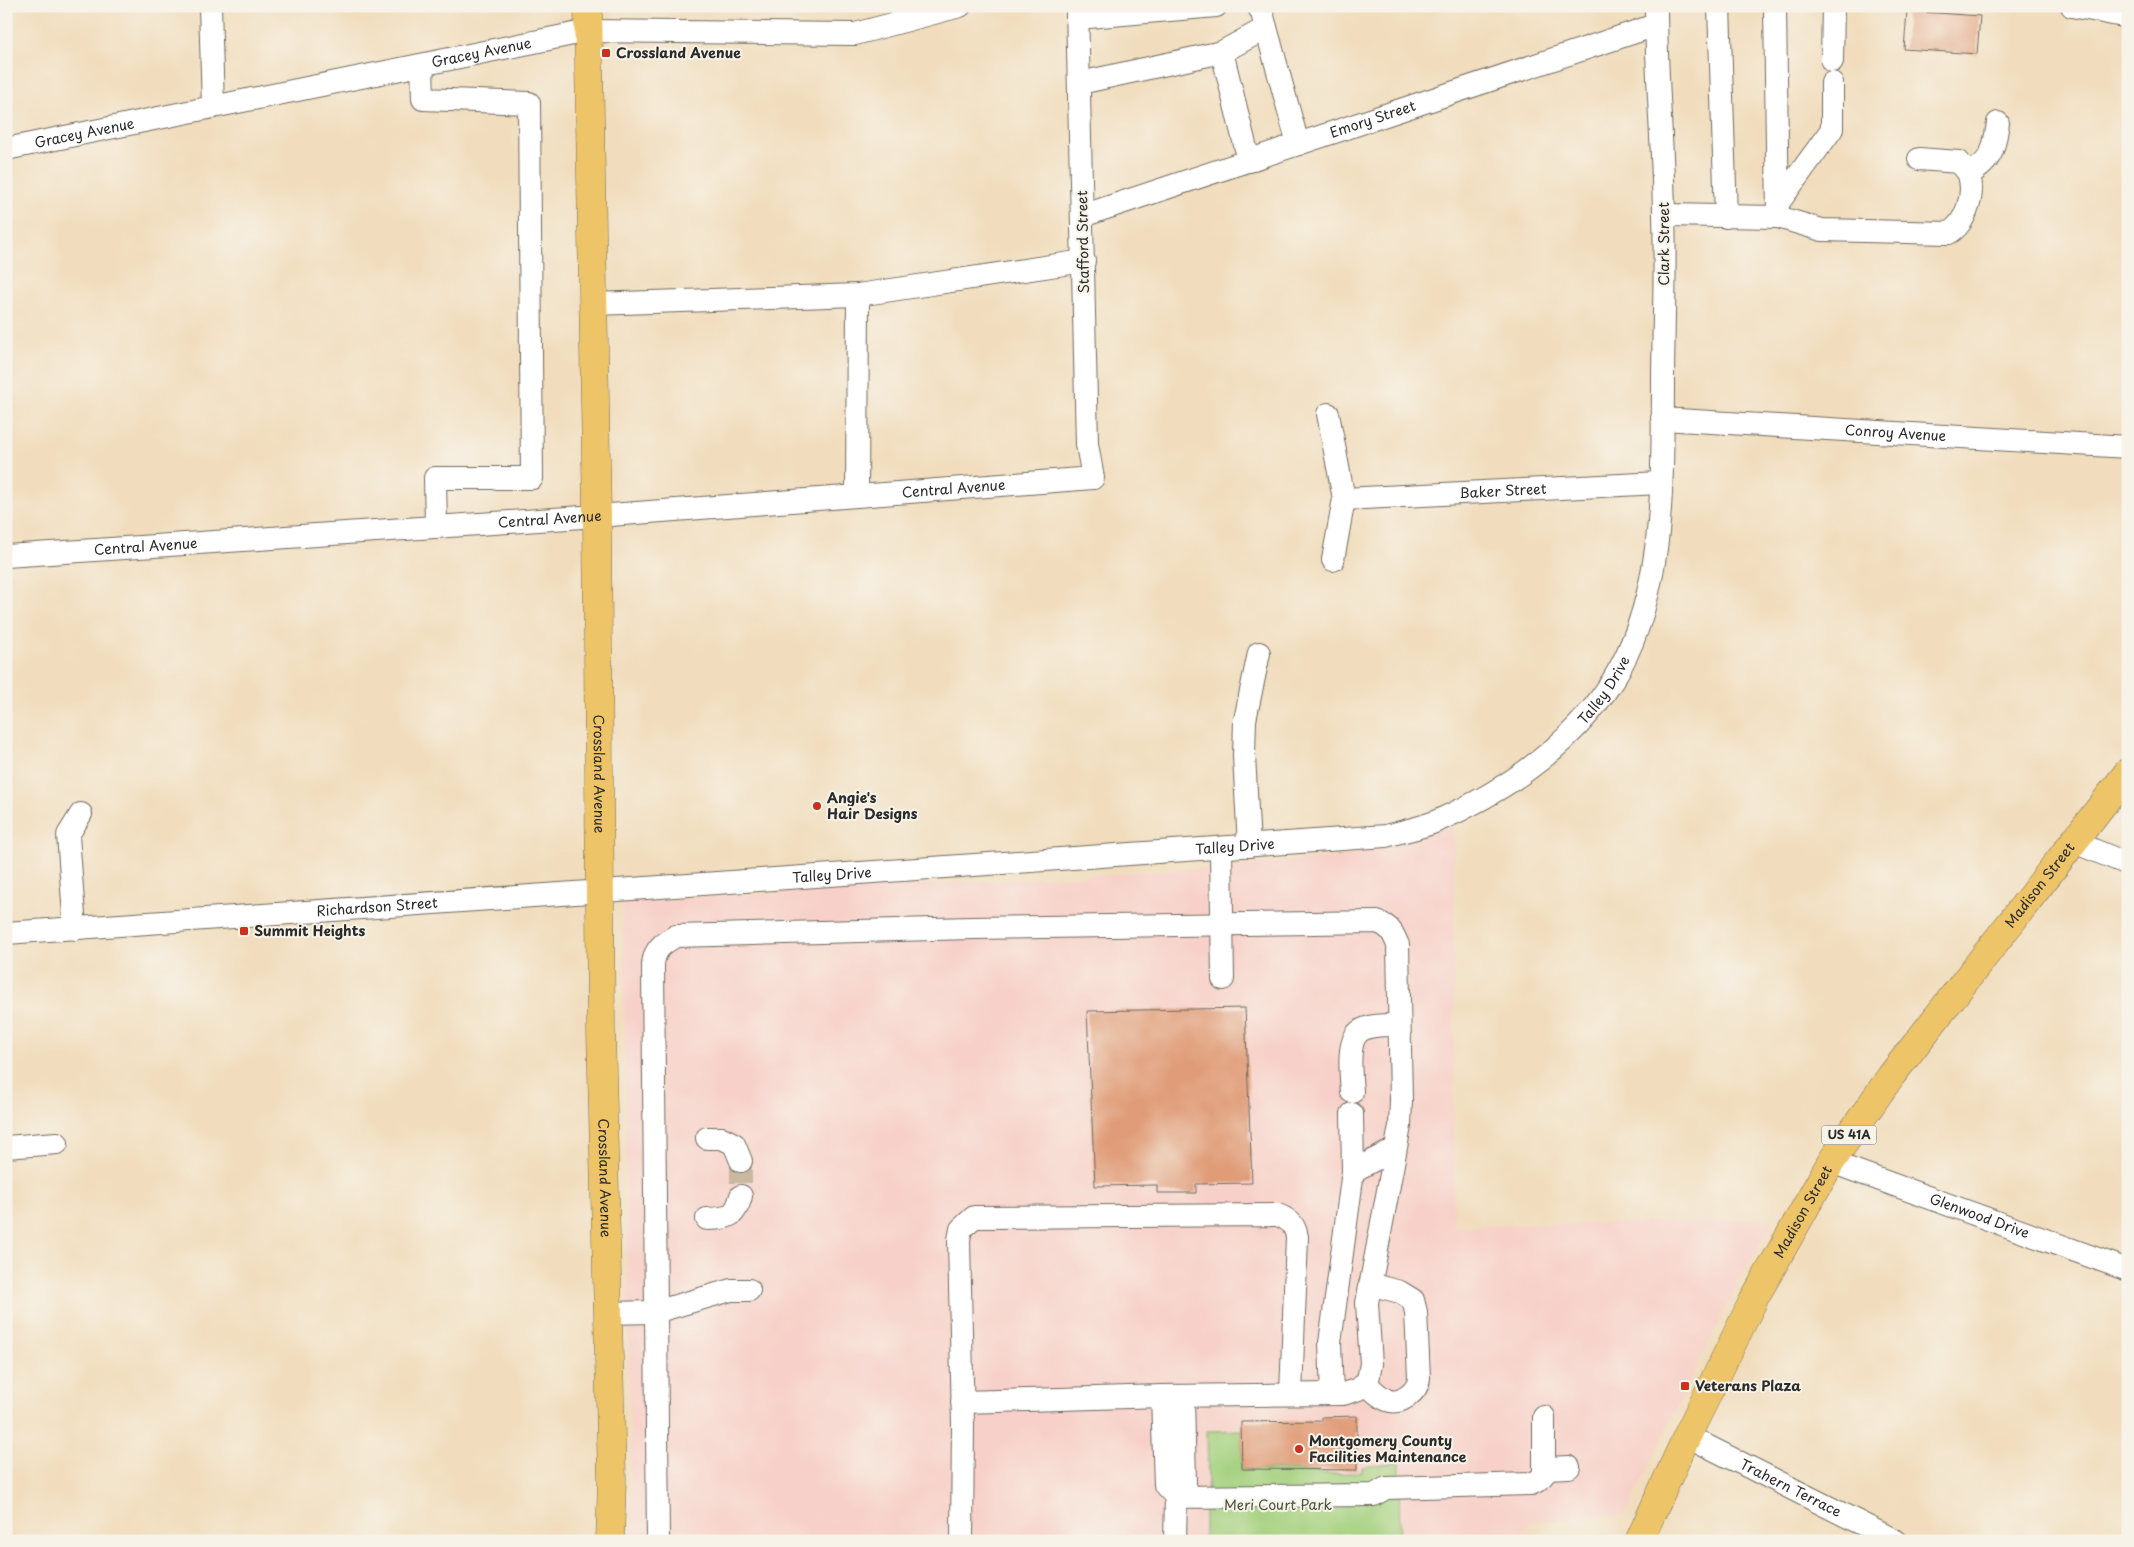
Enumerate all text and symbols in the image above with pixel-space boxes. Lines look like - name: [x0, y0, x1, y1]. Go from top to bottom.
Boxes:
- street label: Gracey Avenue: [429, 32, 533, 72]
- place label: Crossland Avenue: [616, 42, 741, 63]
- marker: Crossland Avenue: [600, 47, 612, 59]
- street label: Emory Street: [1327, 95, 1418, 143]
- street label: Gracey Avenue: [33, 112, 136, 153]
- street label: Stafford Street: [1071, 190, 1094, 294]
- street label: Clark Street: [1653, 202, 1674, 286]
- street label: Conroy Avenue: [1844, 419, 1947, 446]
- street label: Central Avenue: [901, 474, 1006, 503]
- street label: Baker Street: [1459, 478, 1547, 503]
- street label: Central Avenue: [497, 505, 602, 533]
- street label: Central Avenue: [93, 532, 198, 560]
- street label: Talley Drive: [1573, 652, 1635, 729]
- street label: Crossland Avenue: [589, 714, 610, 834]
- place label: Angie's Hair Designs: [827, 787, 918, 824]
- marker: Angie's Hair Designs: [811, 800, 823, 812]
- street label: Talley Drive: [1195, 833, 1275, 859]
- street label: Madison Street: [1999, 837, 2080, 932]
- street label: Talley Drive: [792, 861, 872, 888]
- street label: Richardson Street: [316, 892, 439, 921]
- place label: Summit Heights: [254, 920, 365, 941]
- marker: Summit Heights: [238, 925, 250, 937]
- street label: Crossland Avenue: [593, 1118, 617, 1238]
- road number: US 41A: [1822, 1126, 1876, 1144]
- street label: Madison Street: [1768, 1161, 1837, 1262]
- street label: Glenwood Drive: [1927, 1188, 2032, 1243]
- place label: Veterans Plaza: [1695, 1375, 1801, 1396]
- marker: Veterans Plaza: [1679, 1380, 1691, 1392]
- place label: Montgomery County Facilities Maintenance: [1309, 1430, 1467, 1467]
- marker: Montgomery County Facilities Maintenance: [1293, 1443, 1305, 1455]
- street label: Trahern Terrace: [1736, 1453, 1846, 1522]
- park label: Meri Court Park: [1224, 1494, 1333, 1515]

